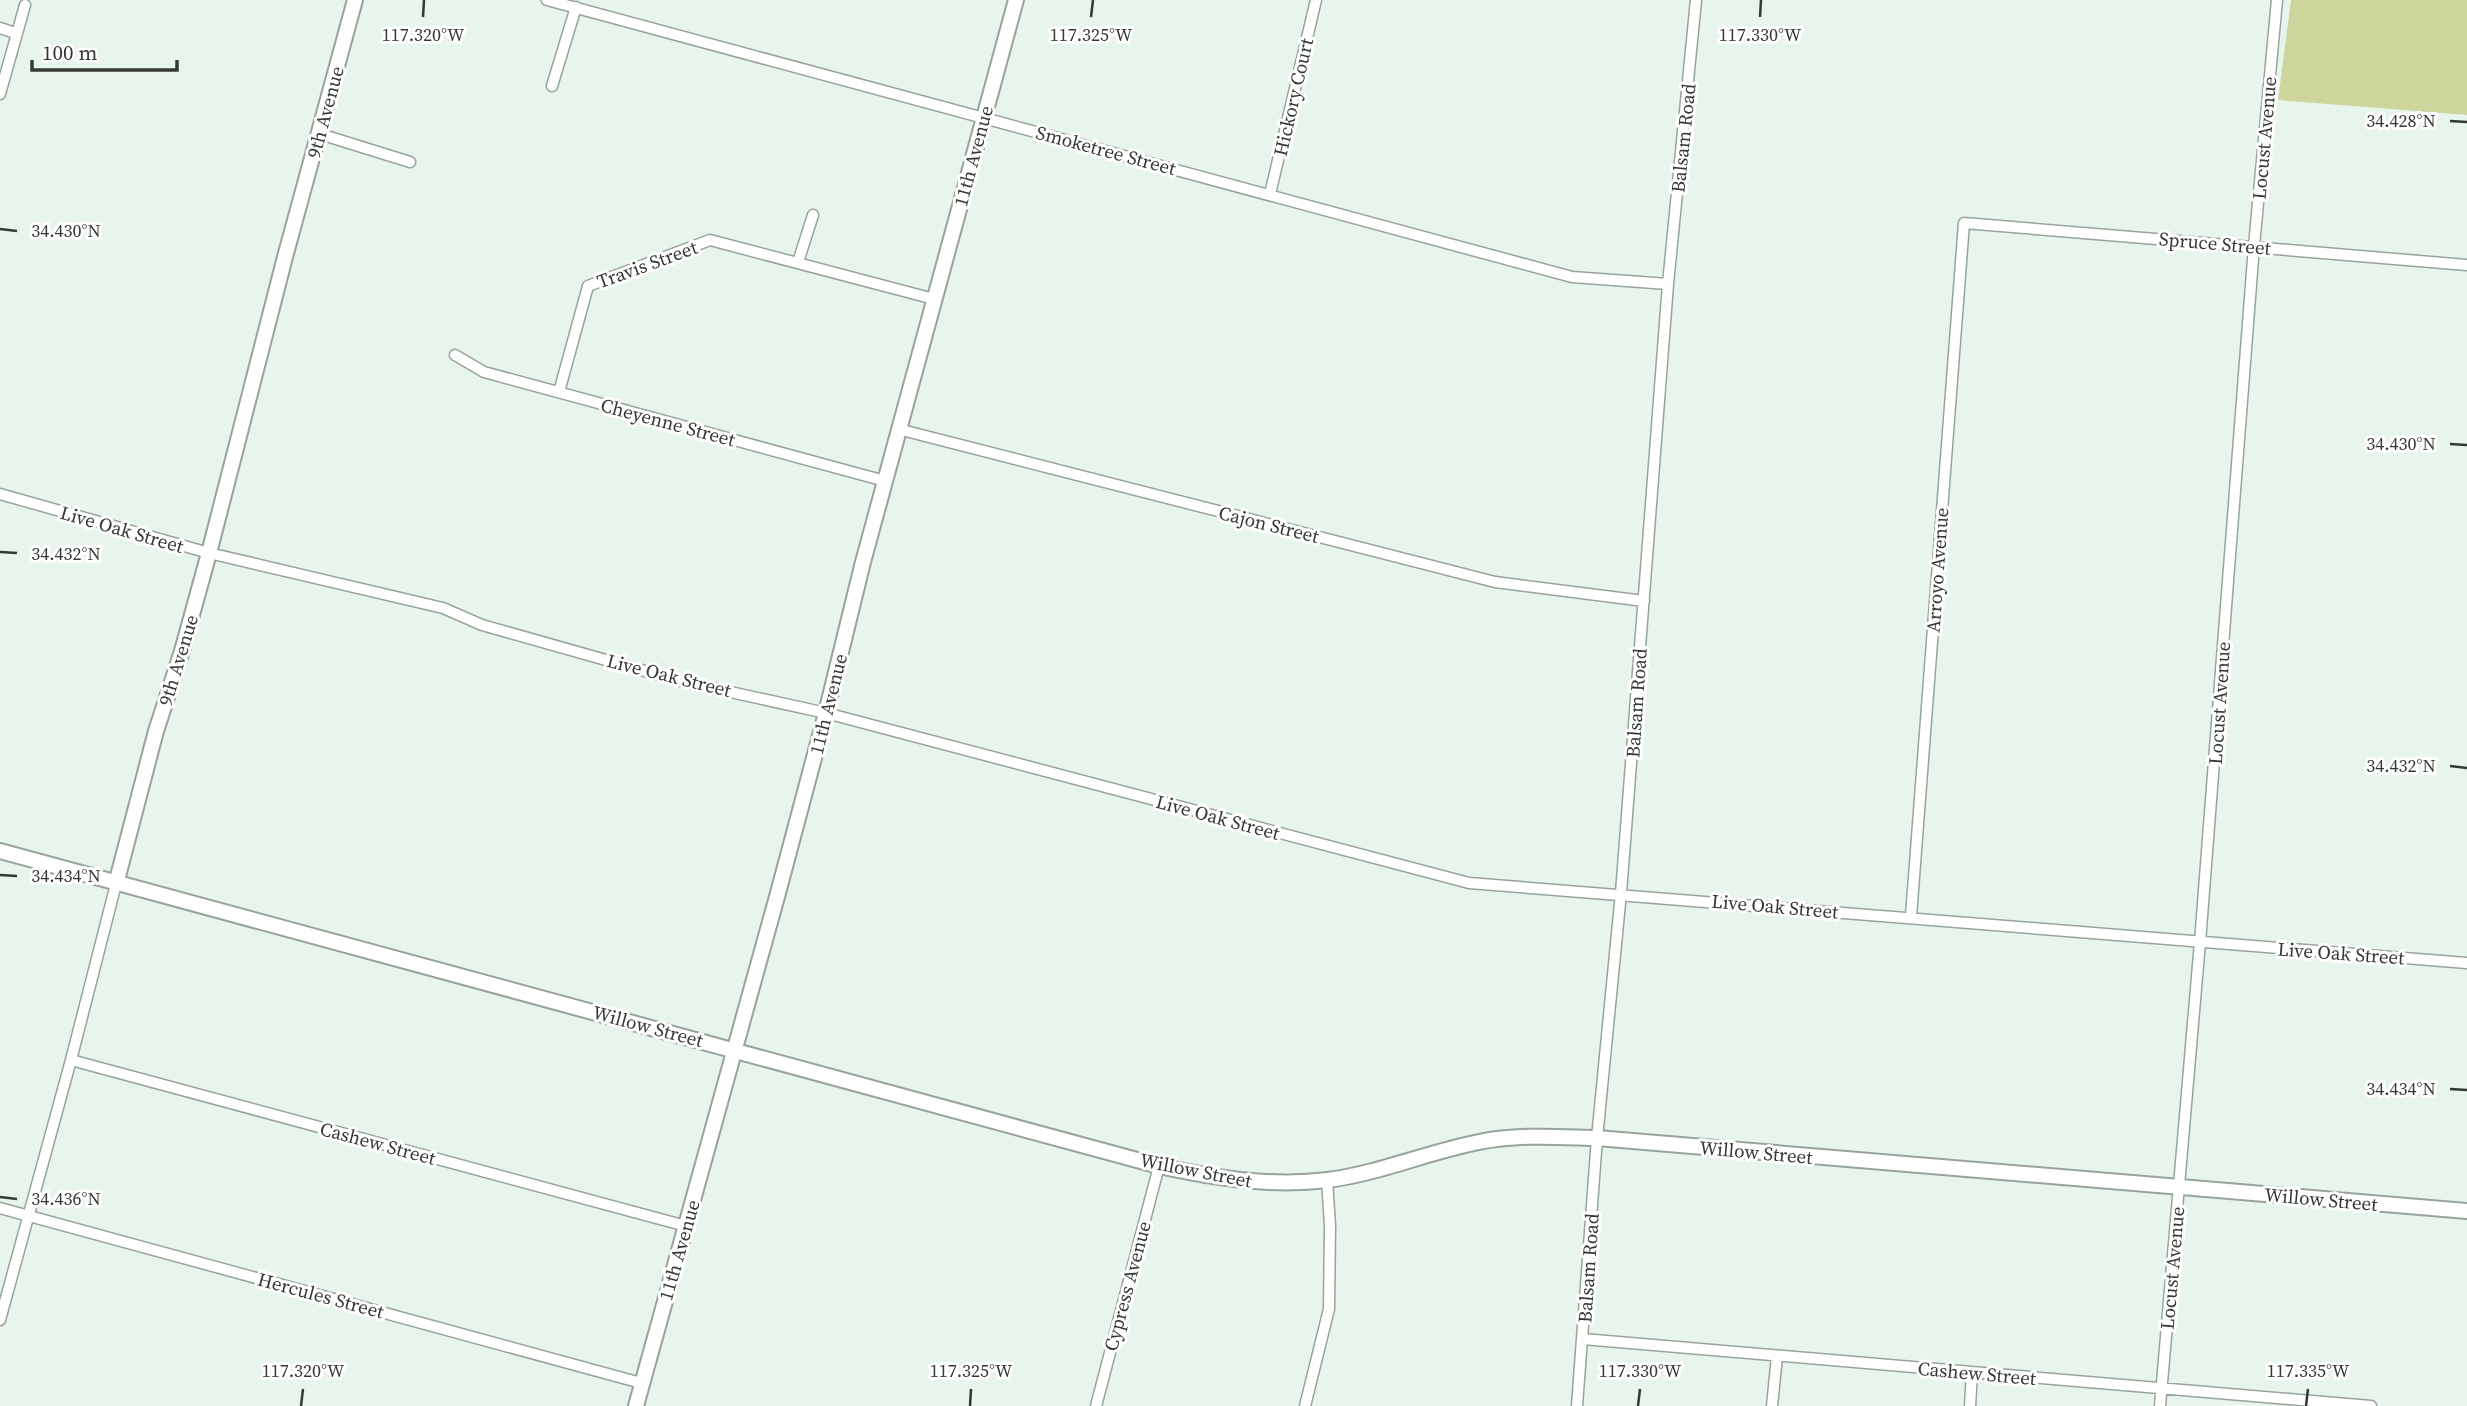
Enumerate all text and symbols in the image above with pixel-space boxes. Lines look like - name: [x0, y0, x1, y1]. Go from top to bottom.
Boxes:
- text: 117.320°W: [382, 22, 465, 47]
- text: 117.325°W: [1050, 22, 1133, 47]
- text: 117.330°W: [1719, 22, 1802, 47]
- scale bar: [32, 28, 177, 72]
- street label: Hickory Court: [1267, 35, 1319, 159]
- text: 100 m: [42, 38, 97, 67]
- street label: 9th Avenue: [300, 63, 350, 161]
- street label: Locust Avenue: [2246, 75, 2282, 201]
- street label: Balsam Road: [1664, 82, 1702, 194]
- street label: 11th Avenue: [947, 103, 999, 209]
- text: 34.428°N: [2366, 108, 2436, 133]
- street label: Smoketree Street: [1033, 119, 1180, 181]
- text: 34.430°N: [31, 218, 101, 243]
- street label: Spruce Street: [2158, 225, 2273, 261]
- street label: Travis Street: [593, 234, 702, 294]
- street label: Cheyenne Street: [598, 392, 739, 453]
- text: 34.430°N: [2366, 431, 2436, 456]
- street label: Live Oak Street: [57, 499, 187, 559]
- street label: Cajon Street: [1216, 499, 1323, 549]
- street label: Arroyo Avenue: [1920, 507, 1954, 633]
- text: 34.432°N: [31, 541, 101, 566]
- street label: 9th Avenue: [152, 611, 204, 709]
- street label: Locust Avenue: [2202, 641, 2236, 765]
- street label: Live Oak Street: [604, 647, 735, 703]
- street label: Balsam Road: [1619, 647, 1653, 759]
- street label: 11th Avenue: [803, 651, 853, 757]
- text: 34.432°N: [2366, 753, 2436, 778]
- street label: Live Oak Street: [1153, 788, 1284, 846]
- text: 34.434°N: [31, 863, 101, 888]
- street label: Live Oak Street: [1711, 888, 1840, 925]
- street label: Live Oak Street: [2277, 936, 2406, 970]
- street label: Willow Street: [590, 999, 707, 1053]
- text: 34.434°N: [2366, 1076, 2436, 1101]
- street label: Cashew Street: [317, 1115, 439, 1171]
- street label: Willow Street: [1698, 1134, 1814, 1170]
- street label: Willow Street: [1138, 1146, 1255, 1194]
- street label: Willow Street: [2263, 1181, 2379, 1217]
- text: 34.436°N: [31, 1186, 101, 1211]
- street label: 11th Avenue: [652, 1197, 706, 1303]
- street label: Locust Avenue: [2154, 1205, 2190, 1331]
- street label: Balsam Road: [1571, 1212, 1605, 1324]
- street label: Cypress Avenue: [1097, 1218, 1157, 1354]
- street label: Hercules Street: [255, 1266, 388, 1325]
- street label: Cashew Street: [1917, 1355, 2038, 1391]
- text: 117.320°W: [262, 1358, 345, 1383]
- text: 117.325°W: [930, 1358, 1013, 1383]
- text: 117.330°W: [1599, 1358, 1682, 1383]
- text: 117.335°W: [2267, 1358, 2350, 1383]

